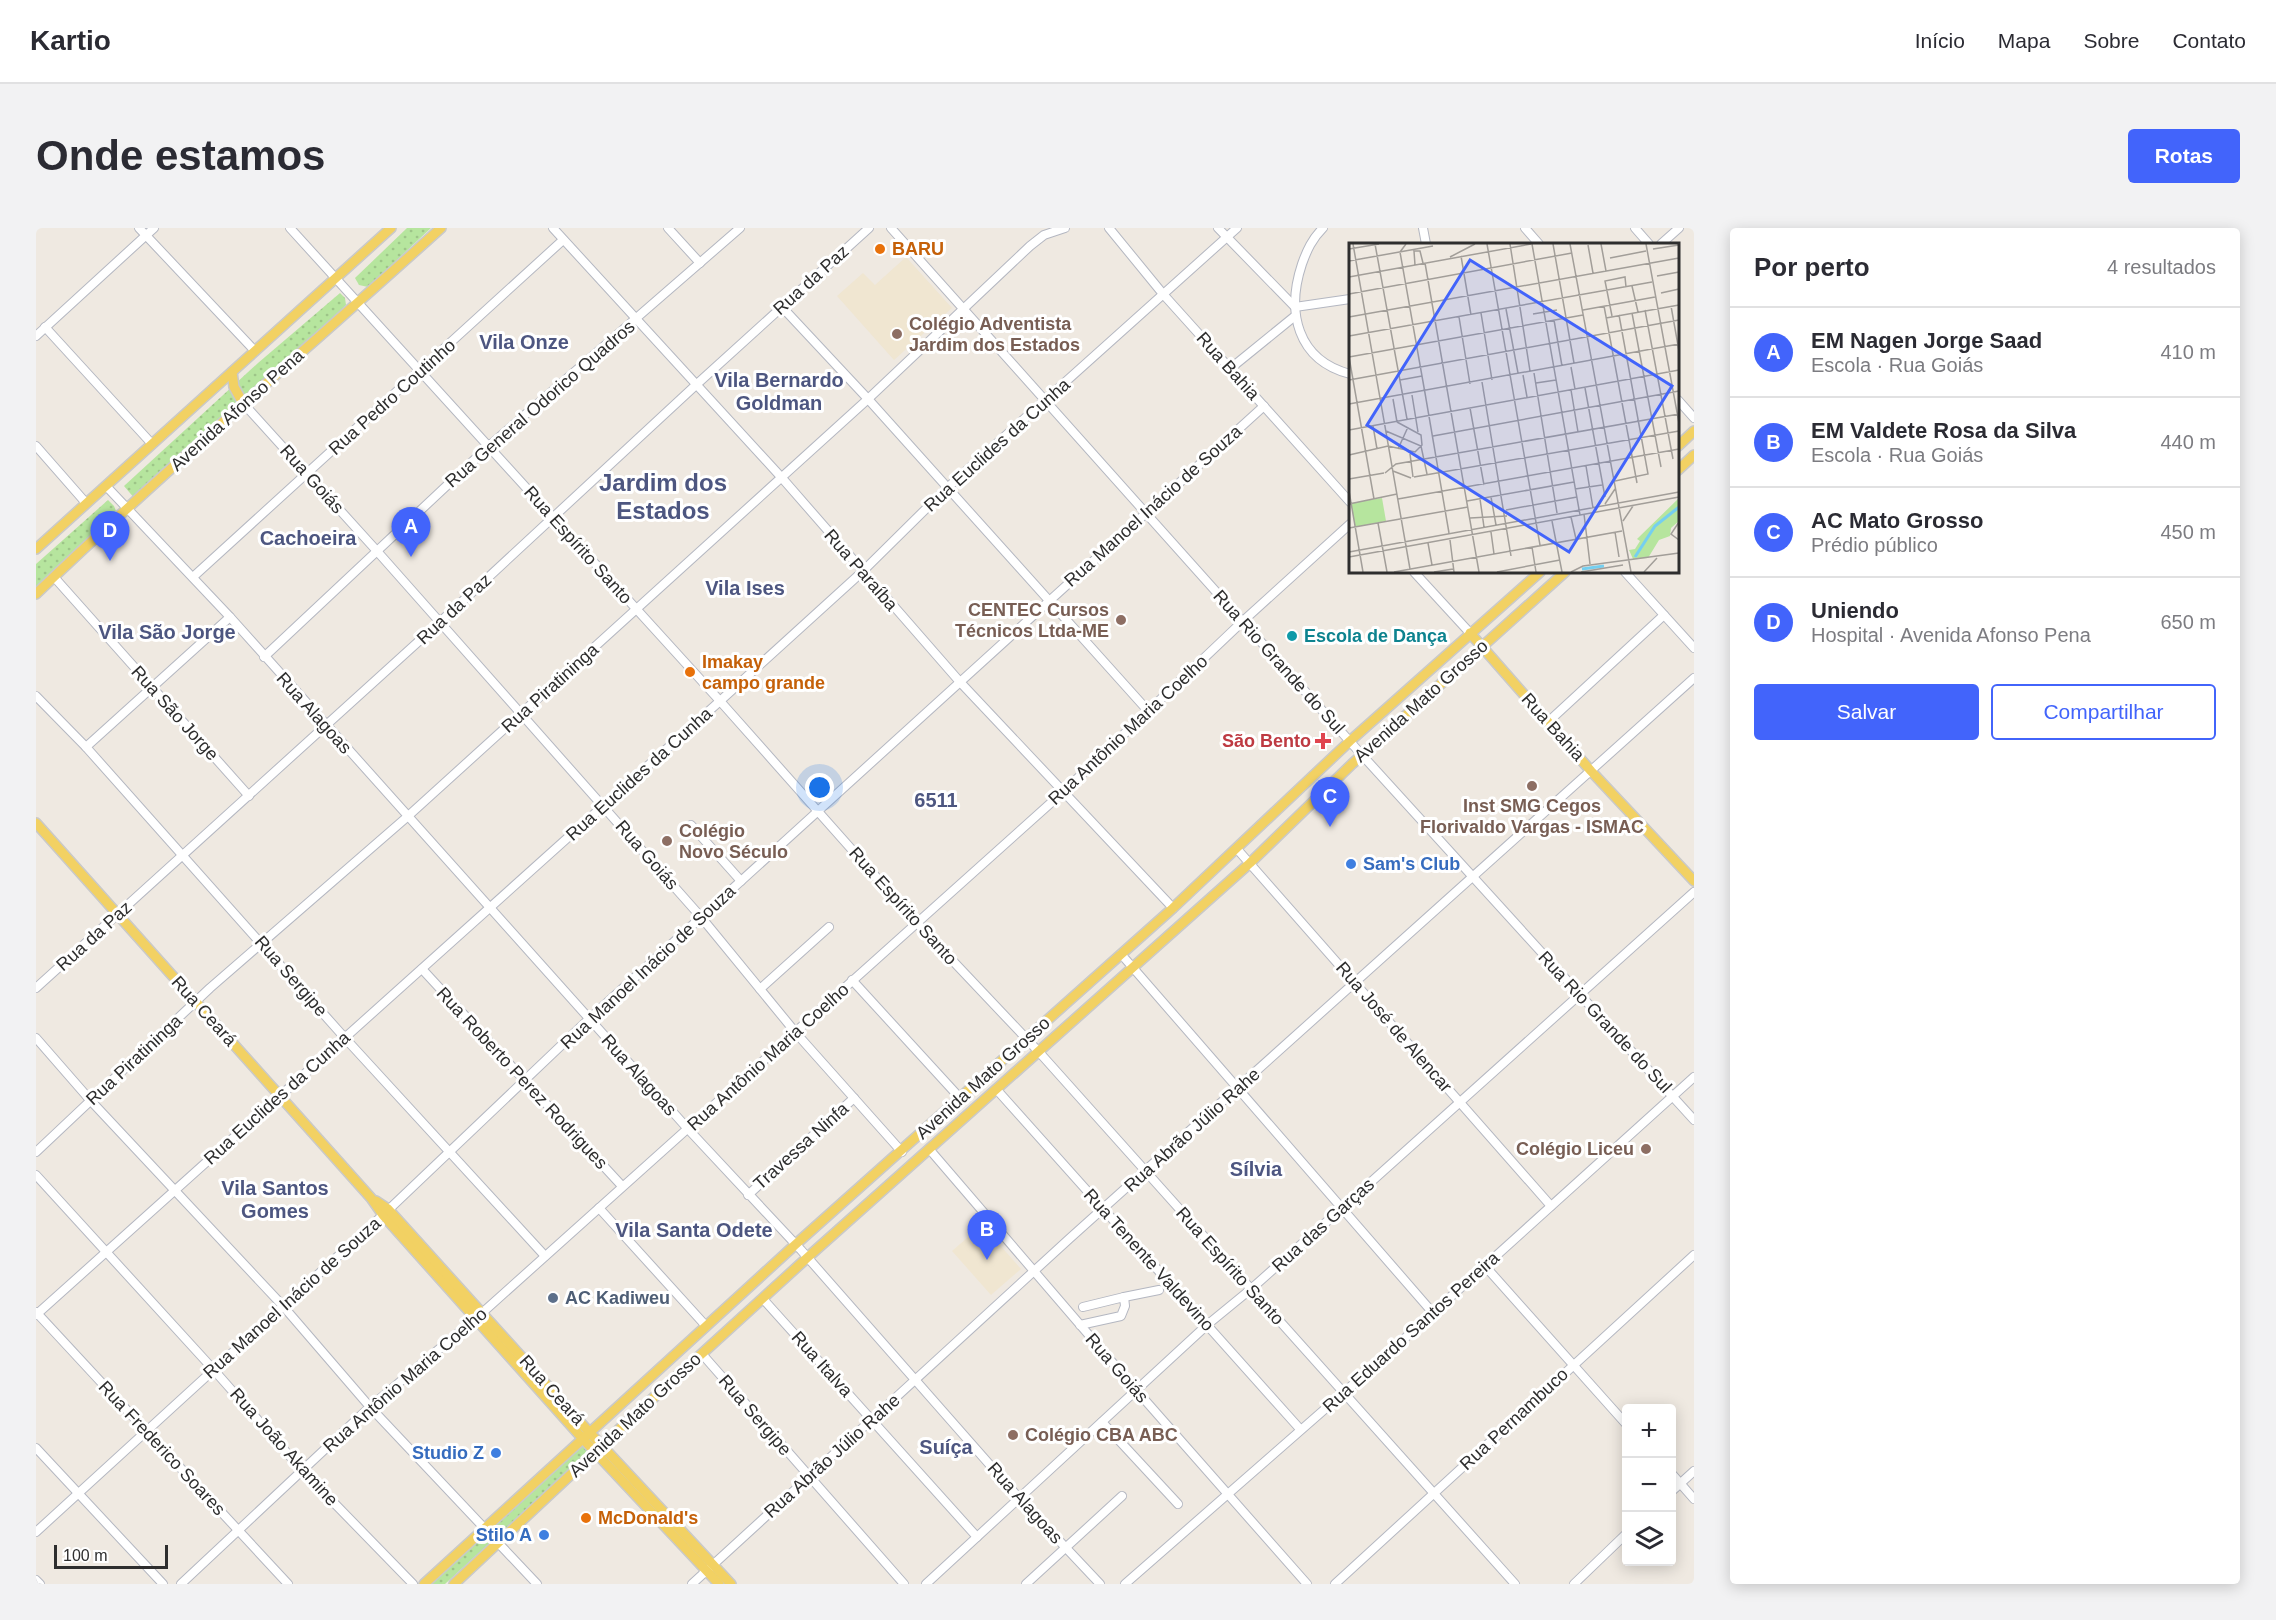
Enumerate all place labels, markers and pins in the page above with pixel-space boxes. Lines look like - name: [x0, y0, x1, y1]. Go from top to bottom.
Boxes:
- place label: BARU: [892, 239, 944, 259]
- marker: BARU: [873, 242, 887, 256]
- place label: Colégio Adventista Jardim dos Estados: [909, 314, 1080, 355]
- marker: Colégio Adventista Jardim dos Estados: [890, 327, 904, 341]
- pin: A: [392, 508, 430, 557]
- pin: D: [90, 512, 130, 561]
- place label: CENTEC Cursos Técnicos Ltda-ME: [955, 600, 1109, 641]
- marker: CENTEC Cursos Técnicos Ltda-ME: [1114, 613, 1128, 627]
- place label: Escola de Dança: [1304, 626, 1448, 646]
- marker: Escola de Dança: [1285, 629, 1299, 643]
- place label: Imakay campo grande: [702, 652, 825, 693]
- marker: Imakay campo grande: [683, 665, 697, 679]
- place label: São Bento: [1222, 731, 1311, 751]
- marker: São Bento: [1316, 734, 1330, 748]
- pin: C: [1310, 778, 1350, 827]
- marker: Inst SMG Cegos Florivaldo Vargas - ISMAC: [1525, 779, 1539, 793]
- place label: Inst SMG Cegos Florivaldo Vargas - ISMAC: [1420, 796, 1644, 837]
- place label: Colégio Novo Século: [679, 821, 788, 862]
- marker: Colégio Novo Século: [660, 834, 674, 848]
- place label: Sam's Club: [1363, 854, 1460, 874]
- marker: Sam's Club: [1344, 857, 1358, 871]
- place label: Colégio Liceu: [1516, 1139, 1634, 1159]
- marker: Colégio Liceu: [1639, 1142, 1653, 1156]
- pin: B: [968, 1210, 1006, 1260]
- place label: AC Kadiweu: [565, 1288, 670, 1308]
- marker: AC Kadiweu: [546, 1291, 560, 1305]
- place label: Colégio CBA ABC: [1025, 1425, 1178, 1445]
- marker: Colégio CBA ABC: [1006, 1428, 1020, 1442]
- place label: Studio Z: [412, 1443, 484, 1463]
- marker: Studio Z: [489, 1446, 503, 1460]
- place label: McDonald's: [598, 1508, 698, 1528]
- marker: McDonald's: [579, 1511, 593, 1525]
- place label: Stilo A: [476, 1525, 532, 1545]
- marker: Stilo A: [537, 1528, 551, 1542]

